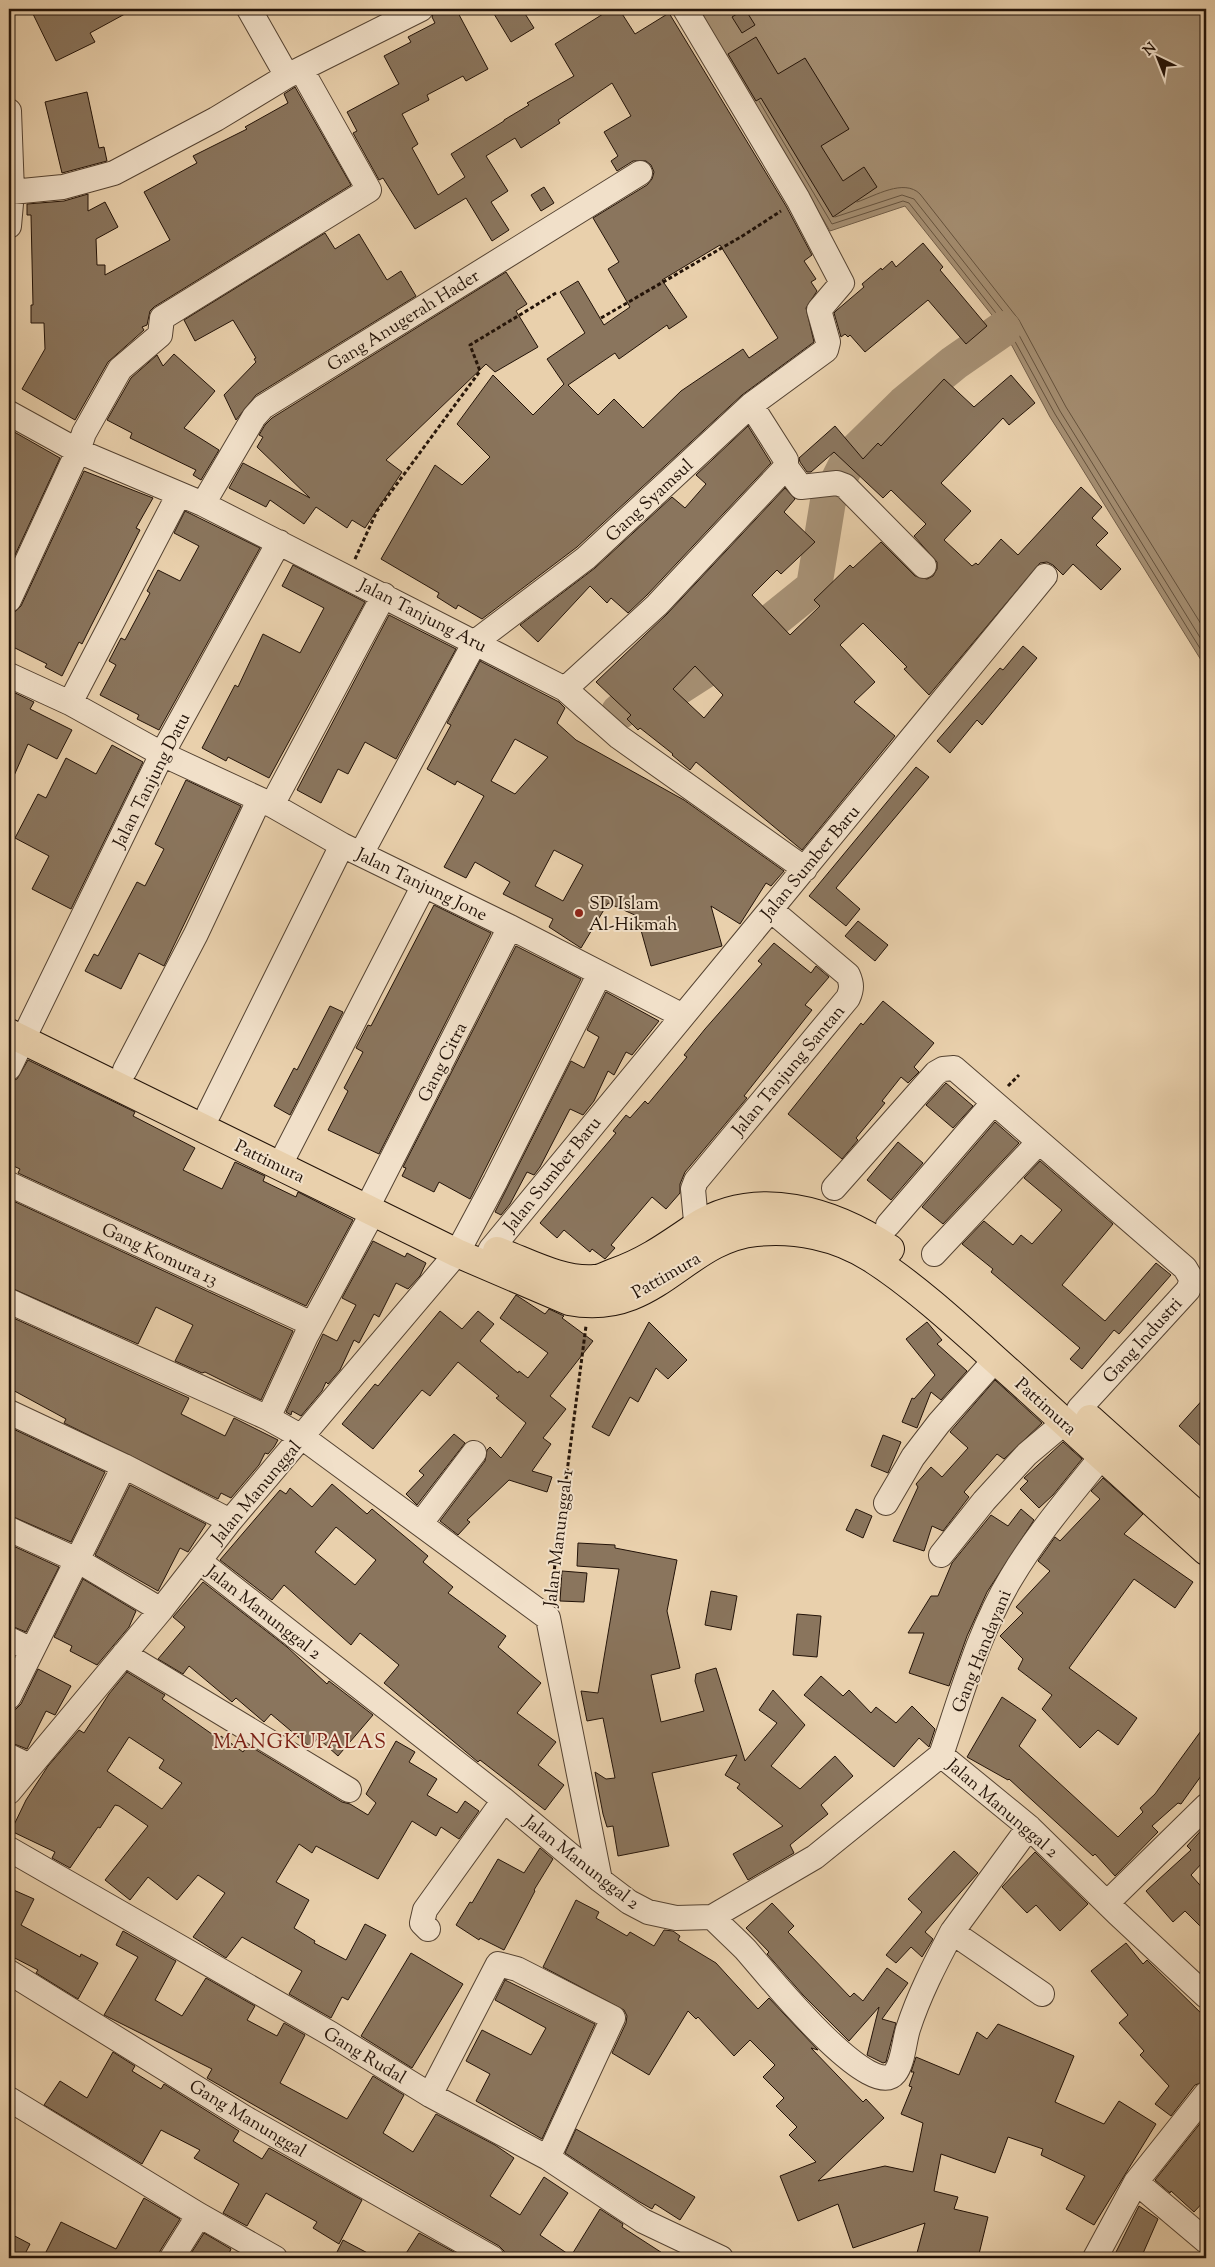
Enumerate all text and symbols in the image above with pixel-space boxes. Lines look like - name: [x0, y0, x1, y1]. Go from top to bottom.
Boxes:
- north arrow: [1132, 32, 1182, 82]
- text: N: [1140, 39, 1161, 61]
- street label: Gang Anugerah Hader: [323, 264, 486, 379]
- street label: Gang Syamsul: [601, 454, 700, 549]
- street label: Jalan Tanjung Aru: [353, 573, 491, 660]
- street label: Jalan Tanjung Datu: [107, 709, 198, 854]
- street label: Jalan Sumber Baru: [755, 800, 867, 927]
- street label: Jalan Tanjung Jone: [350, 842, 491, 929]
- place label: SD Islam Al-Hikmah: [589, 892, 678, 939]
- marker: SD Islam Al-Hikmah: [573, 907, 585, 919]
- street label: Jalan Tanjung Santan: [726, 1000, 852, 1143]
- street label: Gang Citra: [413, 1018, 475, 1107]
- street label: Jalan Sumber Baru: [498, 1112, 608, 1240]
- street label: Pattimura: [229, 1135, 309, 1191]
- street label: Gang Komura 13: [97, 1218, 222, 1294]
- street label: Pattimura: [628, 1247, 706, 1307]
- street label: Gang Industri: [1098, 1293, 1189, 1390]
- street label: Pattimura: [1008, 1373, 1081, 1442]
- street label: Jalan Manunggal: [206, 1436, 309, 1552]
- street label: Jalan Manunggal 1: [539, 1468, 581, 1609]
- street label: Jalan Manunggal 2: [199, 1559, 327, 1667]
- street label: Gang Handayani: [946, 1586, 1019, 1717]
- district label: MANGKUPALAS: [213, 1729, 387, 1758]
- street label: Jalan Manunggal 2: [939, 1753, 1064, 1866]
- street label: Jalan Manunggal 2: [517, 1809, 645, 1917]
- street label: Gang Rudal: [318, 2022, 410, 2092]
- street label: Gang Manunggal: [183, 2074, 311, 2165]

